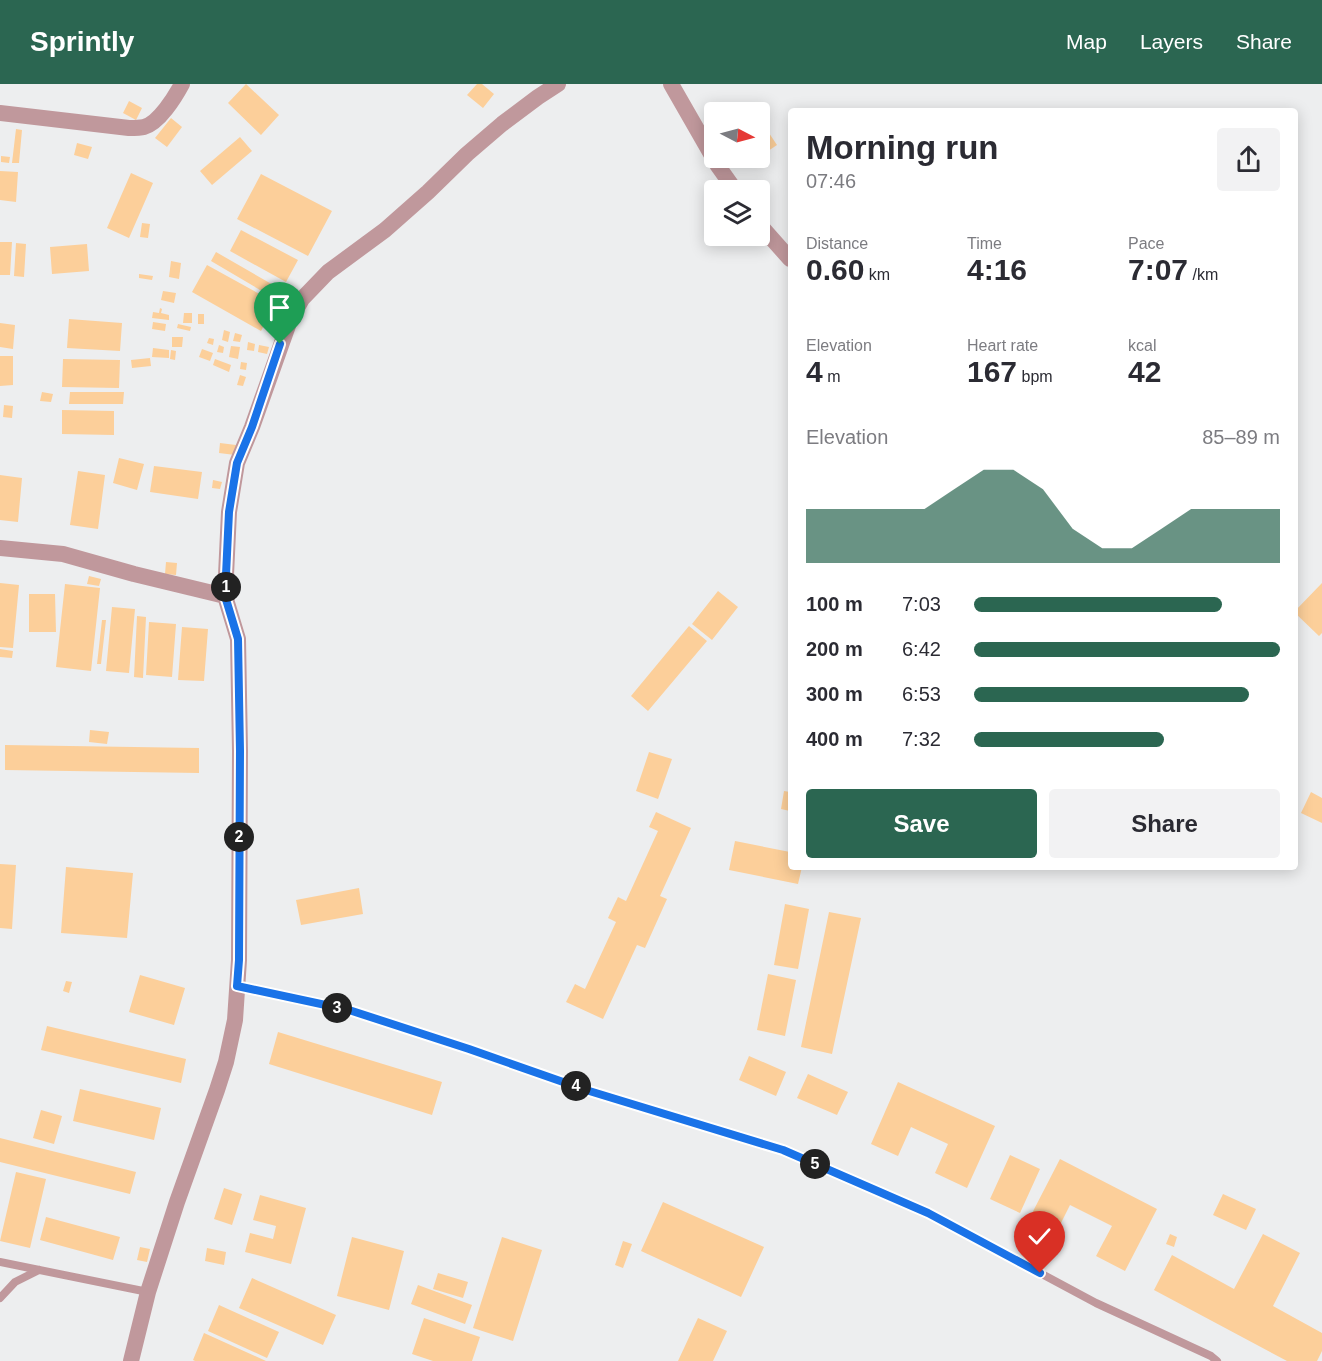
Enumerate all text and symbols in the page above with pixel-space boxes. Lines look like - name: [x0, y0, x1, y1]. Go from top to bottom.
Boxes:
- text: Sprintly: [30, 26, 134, 57]
- text: Map: [1066, 30, 1107, 53]
- text: Layers: [1140, 30, 1203, 53]
- text: Share: [1236, 30, 1292, 53]
- north arrow: [704, 102, 770, 168]
- map controls: [704, 102, 770, 246]
- button: share: [1217, 128, 1280, 191]
- text: Morning run: [806, 129, 998, 166]
- text: 07:46: [806, 170, 856, 192]
- button: layers: [704, 180, 770, 246]
- text: Distance: [806, 235, 868, 252]
- text: Time: [967, 235, 1002, 252]
- text: Pace: [1128, 235, 1164, 252]
- text: 0.60: [806, 253, 864, 286]
- text: 4:16: [967, 253, 1027, 286]
- text: 7:07: [1128, 253, 1188, 286]
- text: km: [864, 266, 890, 283]
- text: /km: [1188, 266, 1218, 283]
- pin: [254, 282, 305, 344]
- icon: arrive: [263, 291, 296, 324]
- text: Elevation: [806, 337, 872, 354]
- text: Heart rate: [967, 337, 1038, 354]
- text: kcal: [1128, 337, 1156, 354]
- text: 4: [806, 355, 823, 388]
- text: 167: [967, 355, 1017, 388]
- text: 42: [1128, 355, 1161, 388]
- text: m: [823, 368, 840, 385]
- text: bpm: [1017, 368, 1053, 385]
- text: Elevation: [806, 426, 888, 448]
- text: 85–89 m: [1202, 426, 1280, 448]
- pin: 1: [211, 572, 241, 602]
- text: 1: [222, 578, 230, 595]
- text: 100 m: [806, 593, 863, 615]
- text: 7:03: [902, 593, 941, 615]
- text: 200 m: [806, 638, 863, 660]
- text: 6:42: [902, 638, 941, 660]
- text: 300 m: [806, 683, 863, 705]
- text: 6:53: [902, 683, 941, 705]
- text: 400 m: [806, 728, 863, 750]
- text: 7:32: [902, 728, 941, 750]
- button: Save: [806, 789, 1037, 858]
- button: Share: [1049, 789, 1280, 858]
- pin: 2: [224, 822, 254, 852]
- text: 2: [235, 828, 243, 845]
- pin: 3: [322, 993, 352, 1023]
- text: 3: [333, 999, 341, 1016]
- pin: 4: [561, 1071, 591, 1101]
- text: 4: [572, 1077, 580, 1094]
- pin: 5: [800, 1149, 830, 1179]
- text: 5: [811, 1155, 819, 1172]
- pin: [1014, 1211, 1065, 1273]
- icon: check: [1023, 1220, 1056, 1253]

